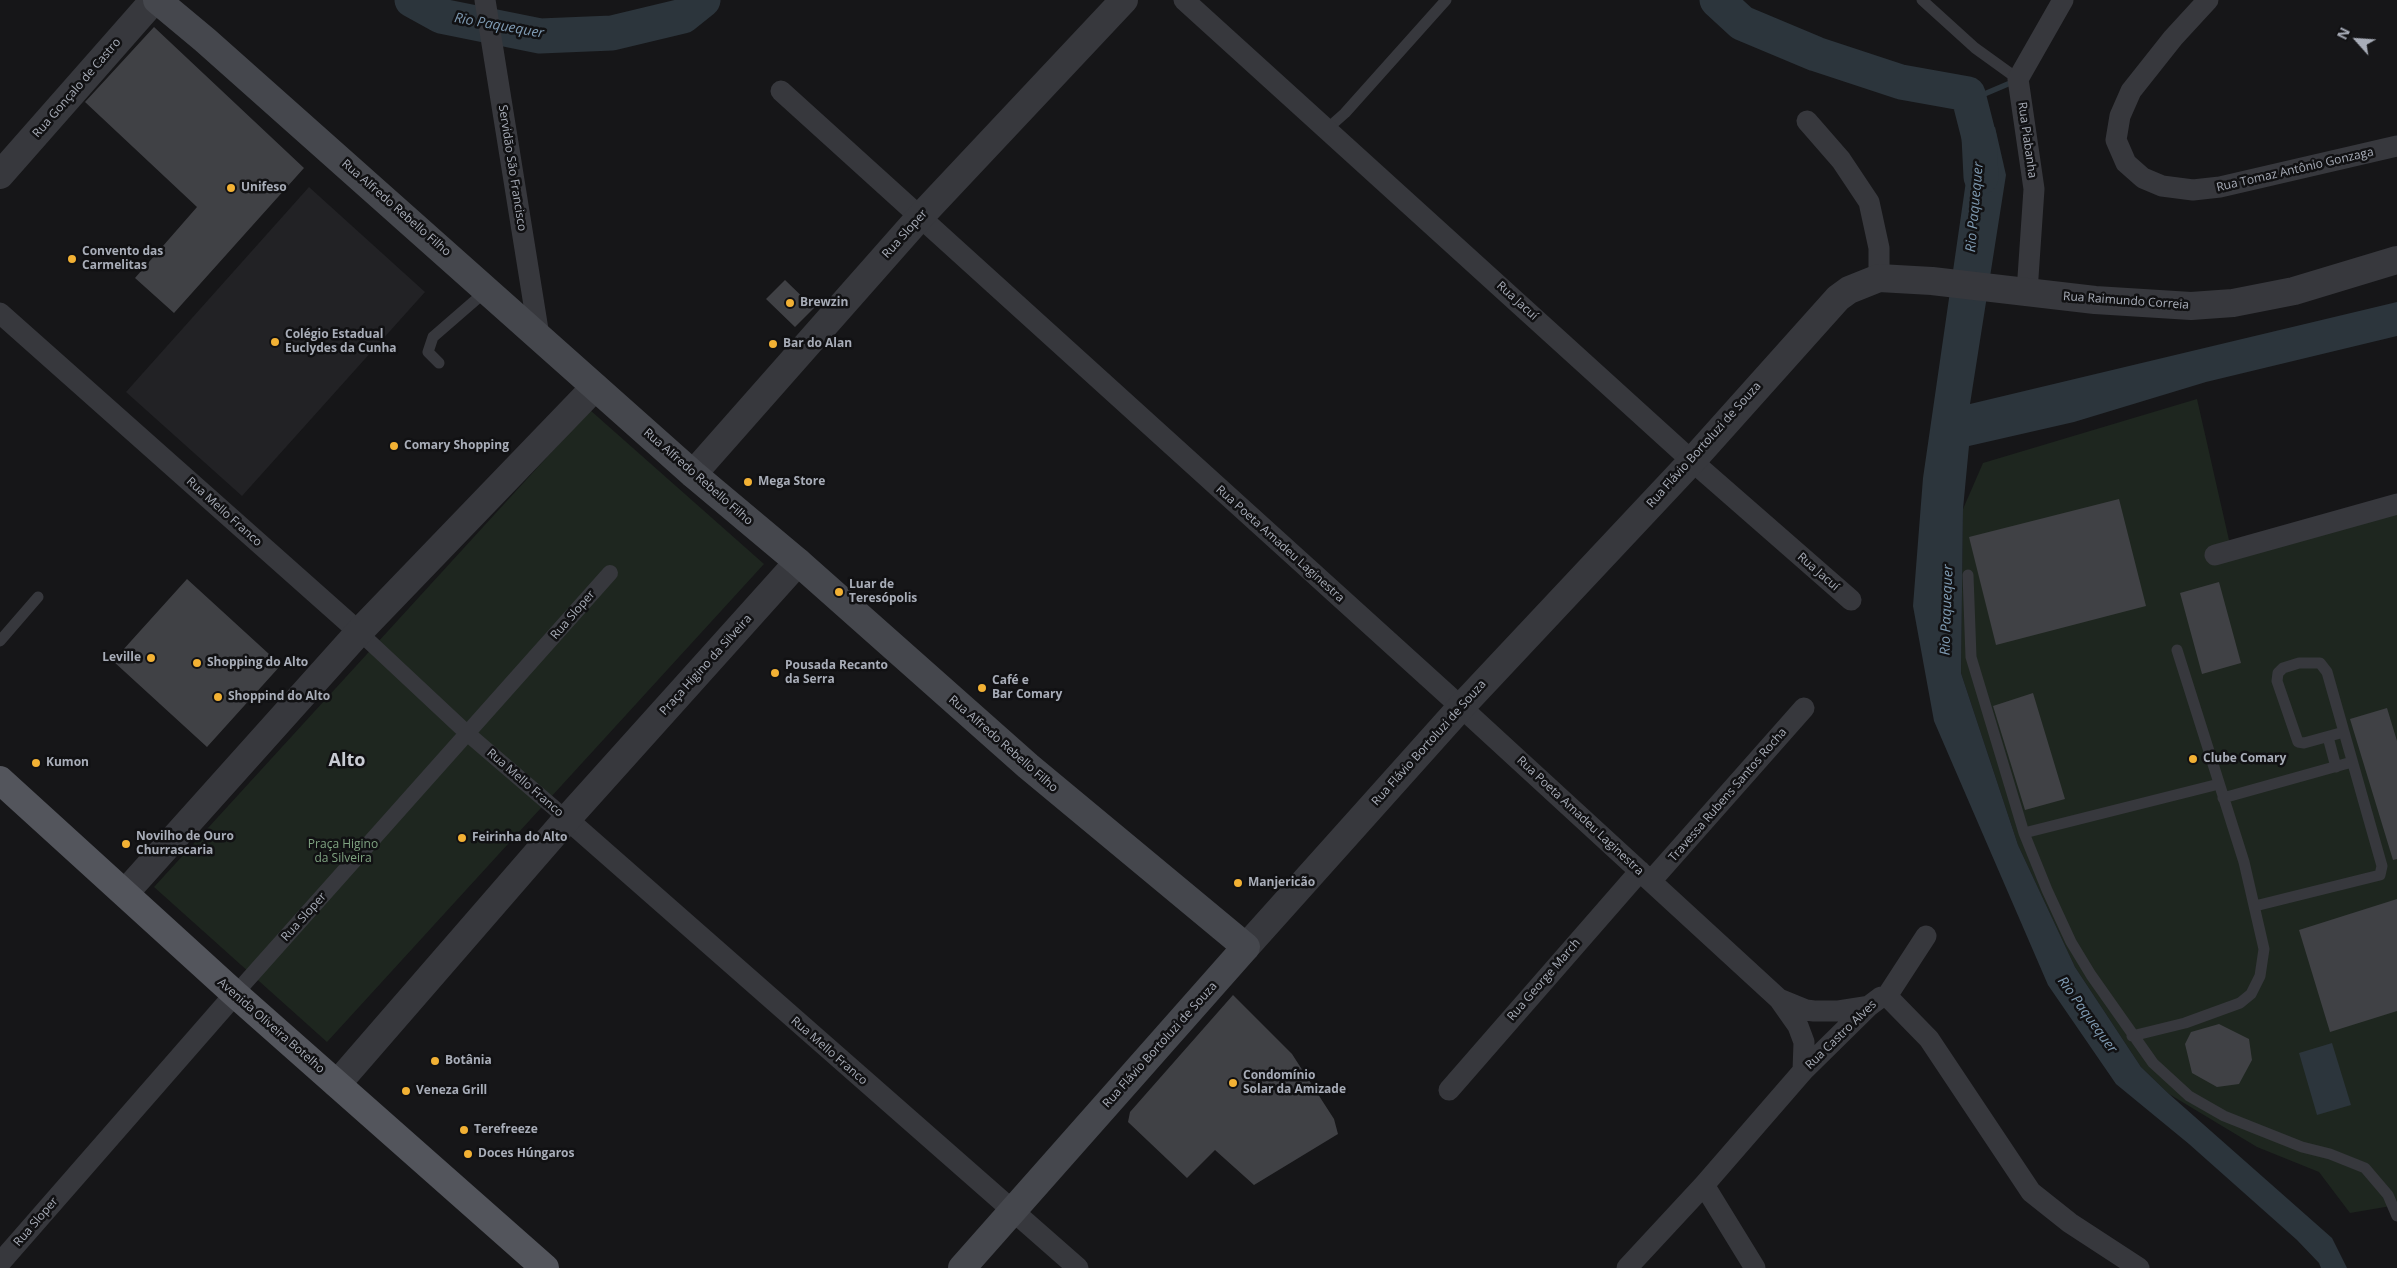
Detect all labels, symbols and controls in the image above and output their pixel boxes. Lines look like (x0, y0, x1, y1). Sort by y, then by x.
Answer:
water label: Rio Paquequer (453, 10, 545, 42)
north arrow (2332, 15, 2382, 65)
text: N (2332, 24, 2354, 42)
street label: Rua Gonçalo de Castro (30, 35, 124, 141)
street label: Rua Piabanha (2015, 101, 2039, 179)
street label: Servidão São Francisco (495, 104, 529, 232)
street label: Rua Tomaz Antônio Gonzaga (2215, 145, 2375, 195)
street label: Rua Alfredo Rebello Filho (338, 157, 454, 259)
water label: Rio Paquequer (1963, 161, 1987, 253)
place label: Unifeso (241, 181, 287, 195)
marker: Unifeso (225, 182, 237, 194)
street label: Rua Sloper (879, 207, 931, 261)
place label: Convento das Carmelitas (82, 245, 163, 273)
marker: Convento das Carmelitas (66, 253, 78, 265)
street label: Rua Jacuí (1493, 279, 1541, 323)
street label: Rua Raimundo Correia (2063, 289, 2189, 313)
place label: Brewzin (800, 296, 848, 310)
marker: Brewzin (784, 297, 796, 309)
place label: Colégio Estadual Euclydes da Cunha (285, 328, 397, 356)
marker: Colégio Estadual Euclydes da Cunha (269, 336, 281, 348)
place label: Bar do Alan (783, 337, 852, 351)
marker: Bar do Alan (767, 338, 779, 350)
street label: Rua Flávio Bortoluzi de Souza (1644, 379, 1764, 511)
street label: Rua Alfredo Rebello Filho (640, 426, 756, 528)
place label: Comary Shopping (404, 439, 509, 453)
marker: Comary Shopping (388, 440, 400, 452)
street label: Rua Mello Franco (183, 474, 265, 550)
place label: Mega Store (758, 475, 825, 489)
marker: Mega Store (742, 476, 754, 488)
street label: Rua Poeta Amadeu Laginestra (1213, 482, 1347, 606)
street label: Rua Jacuí (1794, 550, 1842, 594)
water label: Rio Paquequer (1937, 564, 1957, 656)
place label: Luar de Teresópolis (849, 578, 917, 606)
marker: Luar de Teresópolis (833, 586, 845, 598)
street label: Rua Sloper (548, 587, 598, 643)
street label: Praça Higino da Silveira (657, 612, 755, 718)
place label: Leville (102, 651, 141, 665)
marker: Leville (145, 652, 157, 664)
place label: Shopping do Alto (207, 656, 308, 670)
marker: Shopping do Alto (191, 657, 203, 669)
place label: Pousada Recanto da Serra (785, 659, 888, 687)
marker: Pousada Recanto da Serra (769, 667, 781, 679)
place label: Café e Bar Comary (992, 674, 1062, 702)
street label: Rua Flávio Bortoluzi de Souza (1369, 677, 1489, 809)
marker: Café e Bar Comary (976, 682, 988, 694)
place label: Shoppind do Alto (228, 690, 330, 704)
marker: Shoppind do Alto (212, 691, 224, 703)
street label: Rua Alfredo Rebello Filho (945, 693, 1061, 795)
street label: Travessa Rubens Santos Rocha (1666, 725, 1790, 865)
street label: Rua Mello Franco (484, 746, 566, 820)
district label: Alto (329, 750, 365, 772)
place label: Clube Comary (2203, 752, 2286, 766)
street label: Rua Poeta Amadeu Laginestra (1514, 753, 1646, 879)
marker: Clube Comary (2187, 753, 2199, 765)
place label: Kumon (46, 756, 89, 770)
marker: Kumon (30, 757, 42, 769)
place label: Novilho de Ouro Churrascaria (136, 830, 234, 858)
place label: Feirinha do Alto (472, 831, 567, 845)
marker: Feirinha do Alto (456, 832, 468, 844)
marker: Novilho de Ouro Churrascaria (120, 838, 132, 850)
park label: Praça Higino da Silveira (308, 838, 378, 866)
place label: Manjericão (1248, 876, 1315, 890)
marker: Manjericão (1232, 877, 1244, 889)
street label: Rua Sloper (278, 890, 330, 944)
street label: Rua George March (1504, 936, 1584, 1024)
water label: Rio Paquequer (2054, 973, 2120, 1057)
street label: Avenida Oliveira Botelho (214, 976, 328, 1076)
street label: Rua Flávio Bortoluzi de Souza (1100, 979, 1220, 1111)
street label: Rua Castro Alves (1803, 997, 1879, 1073)
street label: Rua Mello Franco (788, 1014, 870, 1088)
place label: Botânia (445, 1054, 492, 1068)
marker: Botânia (429, 1055, 441, 1067)
place label: Condomínio Solar da Amizade (1243, 1069, 1346, 1097)
marker: Condomínio Solar da Amizade (1227, 1077, 1239, 1089)
place label: Veneza Grill (416, 1084, 487, 1098)
marker: Veneza Grill (400, 1085, 412, 1097)
place label: Terefreeze (474, 1123, 538, 1137)
marker: Terefreeze (458, 1124, 470, 1136)
place label: Doces Húngaros (478, 1147, 574, 1161)
marker: Doces Húngaros (462, 1148, 474, 1160)
street label: Rua Sloper (11, 1194, 61, 1250)

